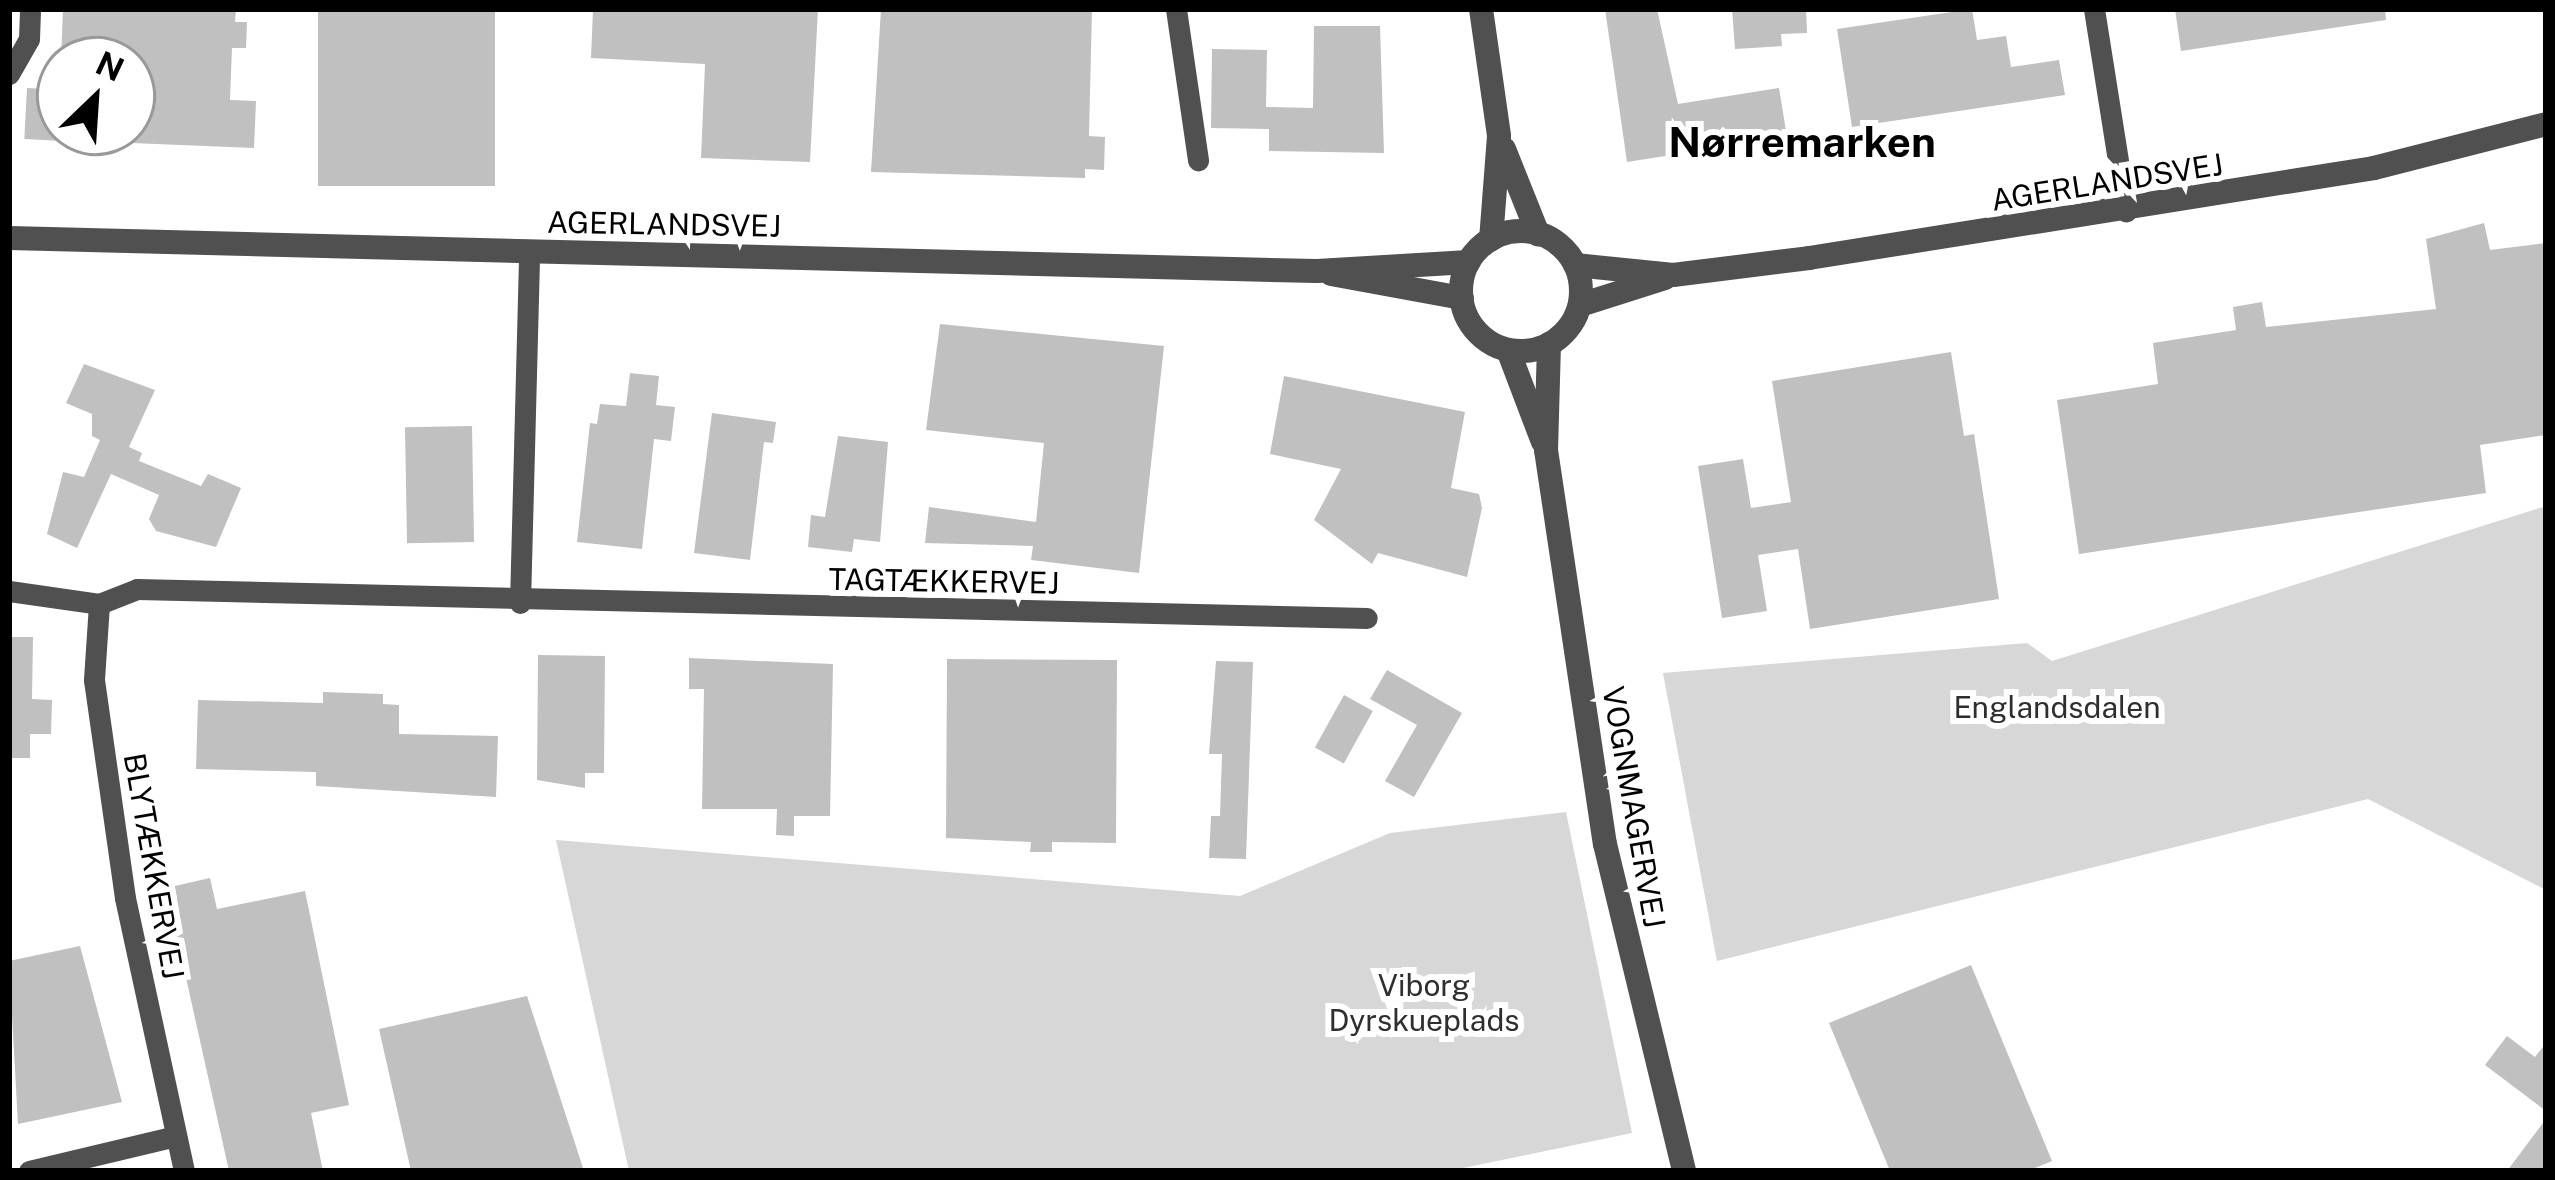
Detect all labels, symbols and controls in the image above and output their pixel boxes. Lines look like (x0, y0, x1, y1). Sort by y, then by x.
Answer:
north arrow (36, 36, 156, 156)
text: N (90, 43, 130, 89)
district label: Nørremarken (1668, 117, 1936, 167)
street label: AGERLANDSVEJ (1989, 146, 2225, 218)
street label: AGERLANDSVEJ (547, 204, 781, 244)
street label: TAGTÆKKERVEJ (828, 561, 1060, 601)
street label: VOGNMAGERVEJ (1595, 684, 1673, 930)
park label: Englandsdalen (1953, 689, 2161, 725)
street label: BLYTÆKKERVEJ (116, 750, 192, 982)
park label: Viborg Dyrskueplads (1328, 967, 1520, 1038)

